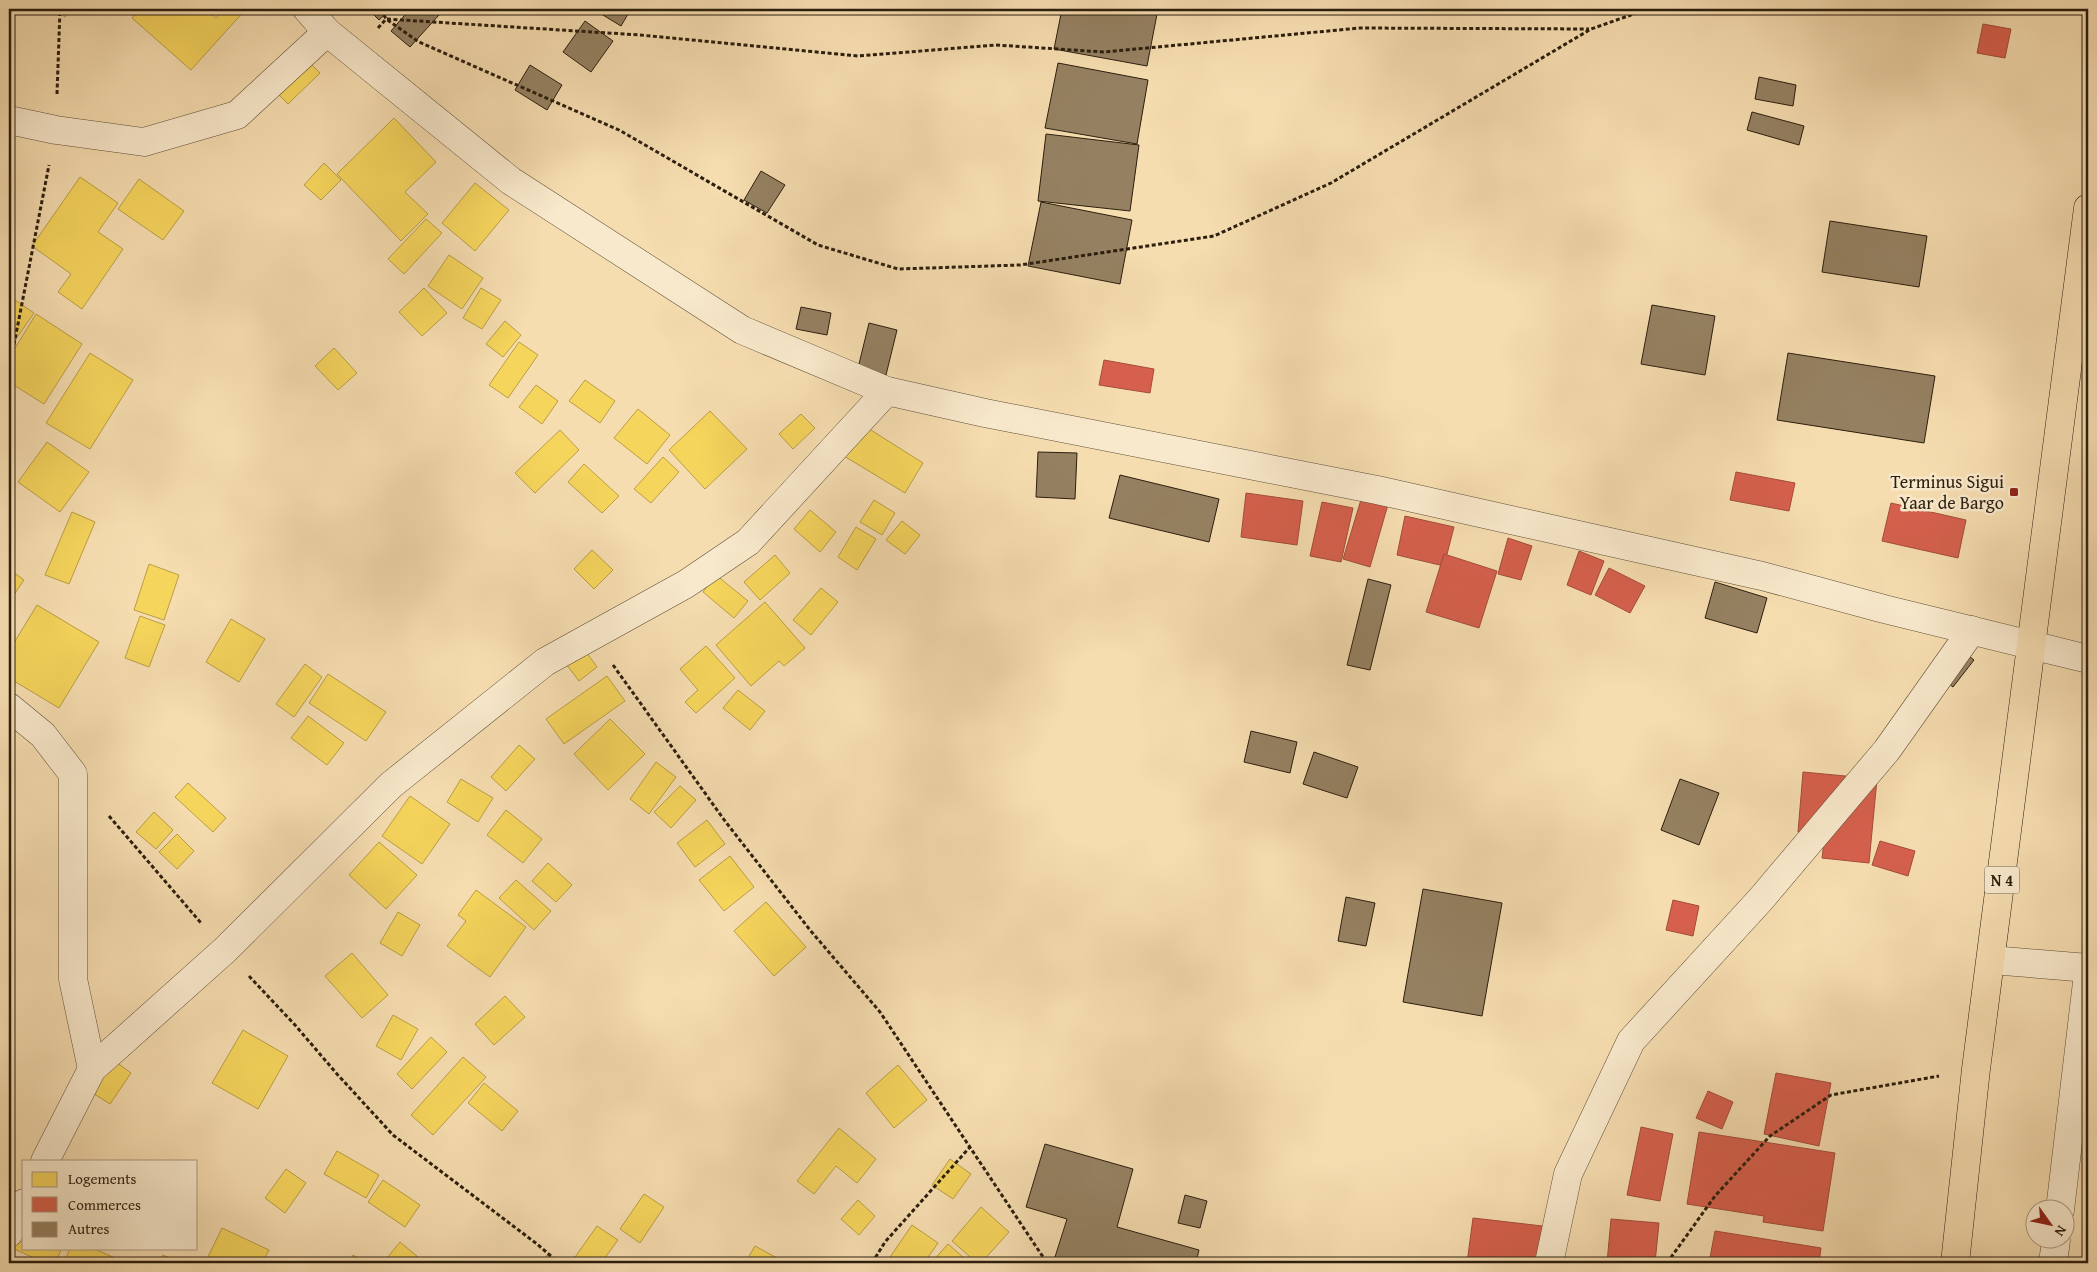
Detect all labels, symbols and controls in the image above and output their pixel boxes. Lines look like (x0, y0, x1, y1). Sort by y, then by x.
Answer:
place label: Terminus Sigui Yaar de Bargo (1890, 468, 2004, 516)
marker: Terminus Sigui Yaar de Bargo (2008, 486, 2020, 498)
road number: N 4 (1984, 866, 2020, 894)
legend (22, 1160, 198, 1250)
text: Logements (68, 1168, 136, 1189)
text: Commerces (68, 1194, 141, 1215)
north arrow (2024, 1200, 2074, 1250)
text: Autres (68, 1218, 110, 1239)
text: N (2050, 1222, 2072, 1241)

